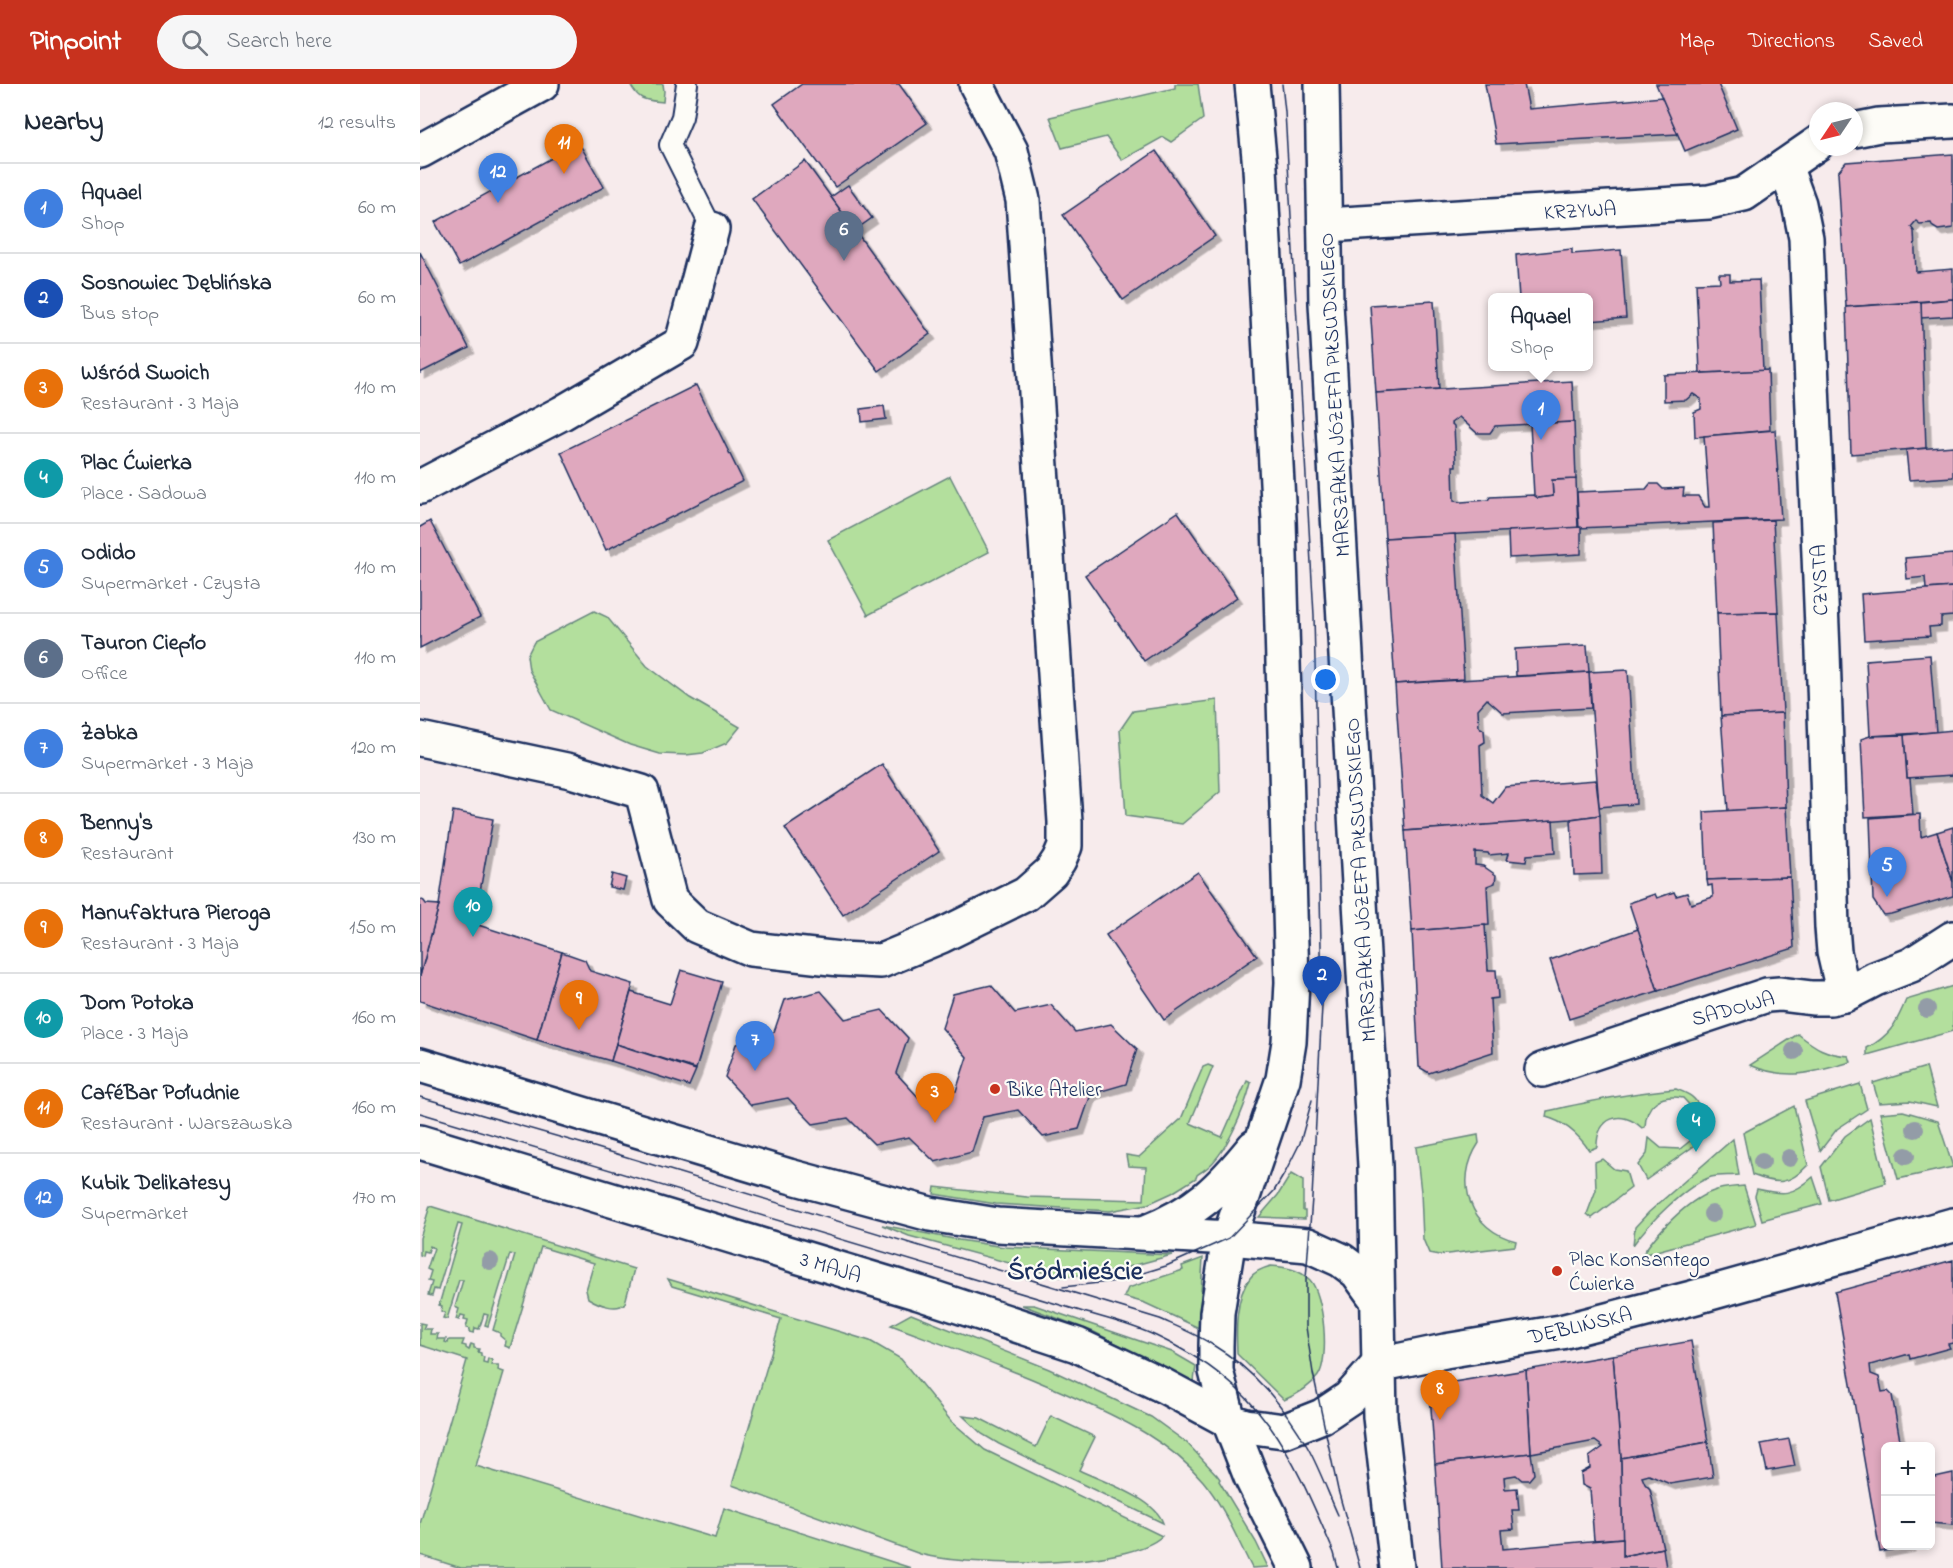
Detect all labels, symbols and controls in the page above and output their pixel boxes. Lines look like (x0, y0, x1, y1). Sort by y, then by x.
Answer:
search box (157, 15, 577, 69)
text: Pinpoint (30, 22, 121, 63)
icon: search (178, 26, 211, 59)
text: Search here (226, 26, 332, 58)
text: Map (1679, 27, 1715, 57)
text: Directions (1748, 27, 1835, 57)
text: Saved (1868, 27, 1923, 57)
north arrow (1809, 102, 1863, 156)
text: Nearby (24, 104, 103, 142)
text: 12 results (318, 109, 396, 138)
pin: 11 (544, 124, 584, 174)
pin: 12 (478, 154, 518, 203)
text: Aquael (81, 178, 142, 210)
text: 1 (40, 194, 47, 223)
text: 60 m (358, 194, 396, 223)
street label: KRZYWA (1543, 195, 1617, 229)
text: Shop (81, 210, 125, 239)
pin: 6 (824, 212, 864, 261)
street label: MARSZAŁKA JÓZEFA PIŁSUDSKIEGO (1313, 232, 1359, 558)
text: Sosnowiec Dęblińska (81, 268, 272, 300)
text: 2 (39, 284, 48, 313)
text: 60 m (358, 284, 396, 313)
popup (1488, 293, 1593, 371)
text: Bus stop (81, 300, 159, 329)
text: Aquael (1510, 302, 1571, 334)
text: Shop (1510, 334, 1554, 363)
text: Wśród Swoich (81, 358, 209, 390)
text: 3 (39, 374, 48, 403)
text: 110 m (354, 374, 396, 403)
text: Restaurant · 3 Maja (81, 390, 239, 419)
pin: 1 (1522, 390, 1560, 440)
text: Plac Ćwierka (81, 448, 192, 480)
text: 4 (39, 464, 48, 493)
text: 110 m (354, 464, 396, 493)
text: Place · Sadowa (81, 480, 207, 509)
text: Odido (81, 538, 136, 570)
street label: CZYSTA (1805, 544, 1837, 616)
text: 5 (38, 554, 49, 583)
text: 110 m (354, 554, 396, 583)
text: Supermarket · Czysta (81, 570, 261, 599)
text: Tauron Ciepło (81, 628, 206, 660)
text: 6 (39, 644, 48, 673)
text: 110 m (354, 644, 396, 673)
text: Office (81, 660, 127, 689)
your location (1311, 665, 1340, 694)
street label: MARSZAŁKA JÓZEFA PIŁSUDSKIEGO (1339, 717, 1385, 1043)
text: Żabka (81, 718, 138, 750)
text: 7 (39, 734, 48, 763)
text: 120 m (351, 734, 396, 763)
text: Supermarket · 3 Maja (81, 750, 253, 779)
text: Benny's (81, 808, 153, 840)
text: 8 (40, 824, 47, 853)
text: 130 m (352, 824, 396, 853)
text: Restaurant (81, 840, 174, 869)
pin: 5 (1868, 848, 1906, 897)
pin: 10 (454, 888, 492, 937)
text: Manufaktura Pieroga (81, 898, 271, 930)
text: 9 (40, 914, 47, 943)
text: 150 m (349, 914, 396, 943)
text: Restaurant · 3 Maja (81, 930, 239, 959)
pin: 2 (1302, 956, 1342, 1006)
pin: 9 (560, 980, 598, 1030)
street label: SADOWA (1689, 984, 1778, 1035)
text: Dom Potoka (81, 988, 194, 1020)
text: 10 (36, 1004, 51, 1033)
text: 160 m (352, 1004, 396, 1033)
text: Place · 3 Maja (81, 1020, 189, 1049)
pin: 7 (736, 1022, 774, 1071)
pin: 3 (916, 1074, 954, 1123)
place label: Bike Atelier (1006, 1076, 1102, 1106)
text: CaféBar Południe (81, 1078, 239, 1110)
marker: Bike Atelier (988, 1082, 1002, 1096)
text: 11 (37, 1094, 50, 1123)
text: 160 m (352, 1094, 396, 1123)
pin: 4 (1676, 1102, 1716, 1152)
text: Restaurant · Warszawska (81, 1110, 293, 1139)
text: Kubik Delikatesy (81, 1168, 231, 1200)
text: 12 (35, 1184, 52, 1213)
text: 170 m (352, 1184, 396, 1213)
text: Supermarket (81, 1200, 188, 1229)
street label: 3 MAJA (796, 1245, 865, 1292)
place label: Plac Konsantego Ćwierka (1569, 1246, 1710, 1300)
district label: Śródmieście (1007, 1253, 1144, 1292)
marker: Plac Konsantego Ćwierka (1550, 1264, 1564, 1278)
street label: DĘBLIŃSKA (1525, 1300, 1635, 1354)
pin: 8 (1420, 1370, 1460, 1420)
map controls (1881, 1442, 1935, 1550)
button: + (1881, 1442, 1935, 1496)
button: − (1881, 1496, 1935, 1550)

